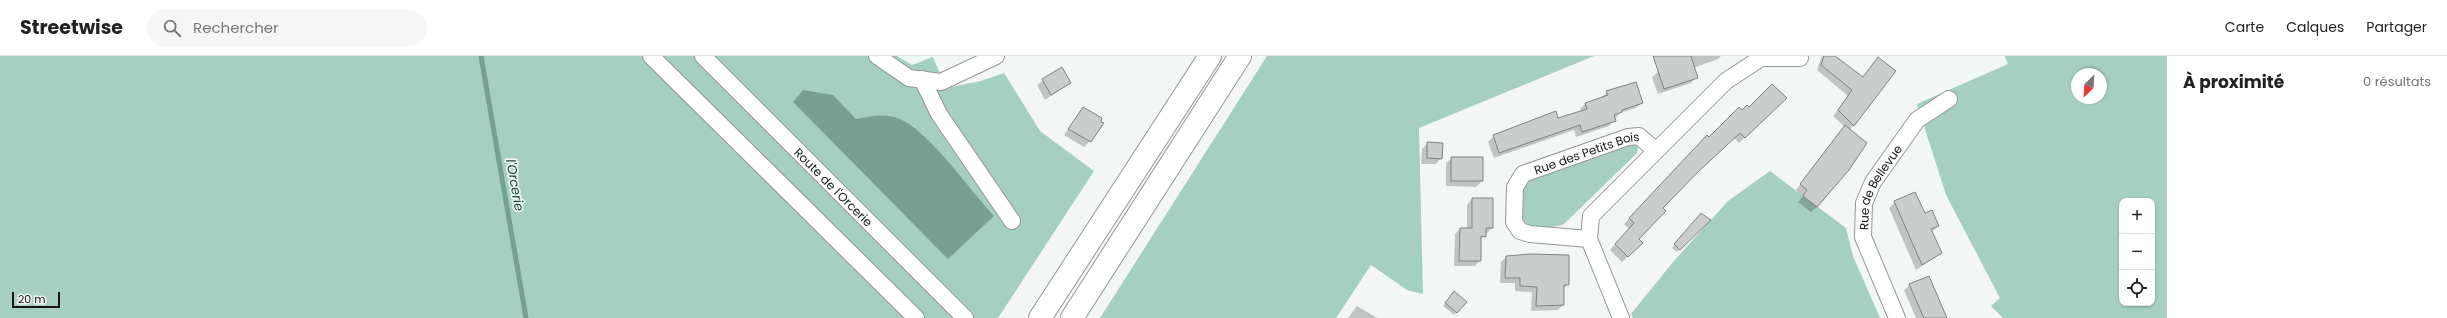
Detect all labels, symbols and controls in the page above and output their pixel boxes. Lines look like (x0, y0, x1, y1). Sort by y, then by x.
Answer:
search box (147, 10, 427, 46)
text: Streetwise (20, 14, 123, 41)
icon: search (161, 17, 183, 39)
text: Rechercher (193, 17, 279, 38)
text: Carte (2225, 17, 2264, 37)
text: Calques (2286, 17, 2344, 37)
text: Partager (2366, 17, 2427, 37)
north arrow (2071, 68, 2107, 104)
text: À proximité (2183, 70, 2284, 94)
text: 0 résultats (2363, 72, 2431, 91)
street label: Rue des Petits Bois (1531, 128, 1640, 178)
street label: Rue de Bellevue (1855, 141, 1906, 230)
street label: Route de l'Orcerie (791, 144, 877, 230)
water label: l'Orcerie (501, 158, 529, 212)
map controls (2119, 198, 2155, 306)
button: + (2119, 198, 2155, 234)
button: − (2119, 234, 2155, 270)
button: locate (2119, 270, 2155, 306)
scale bar (12, 290, 60, 309)
text: 20 m (18, 291, 46, 307)

